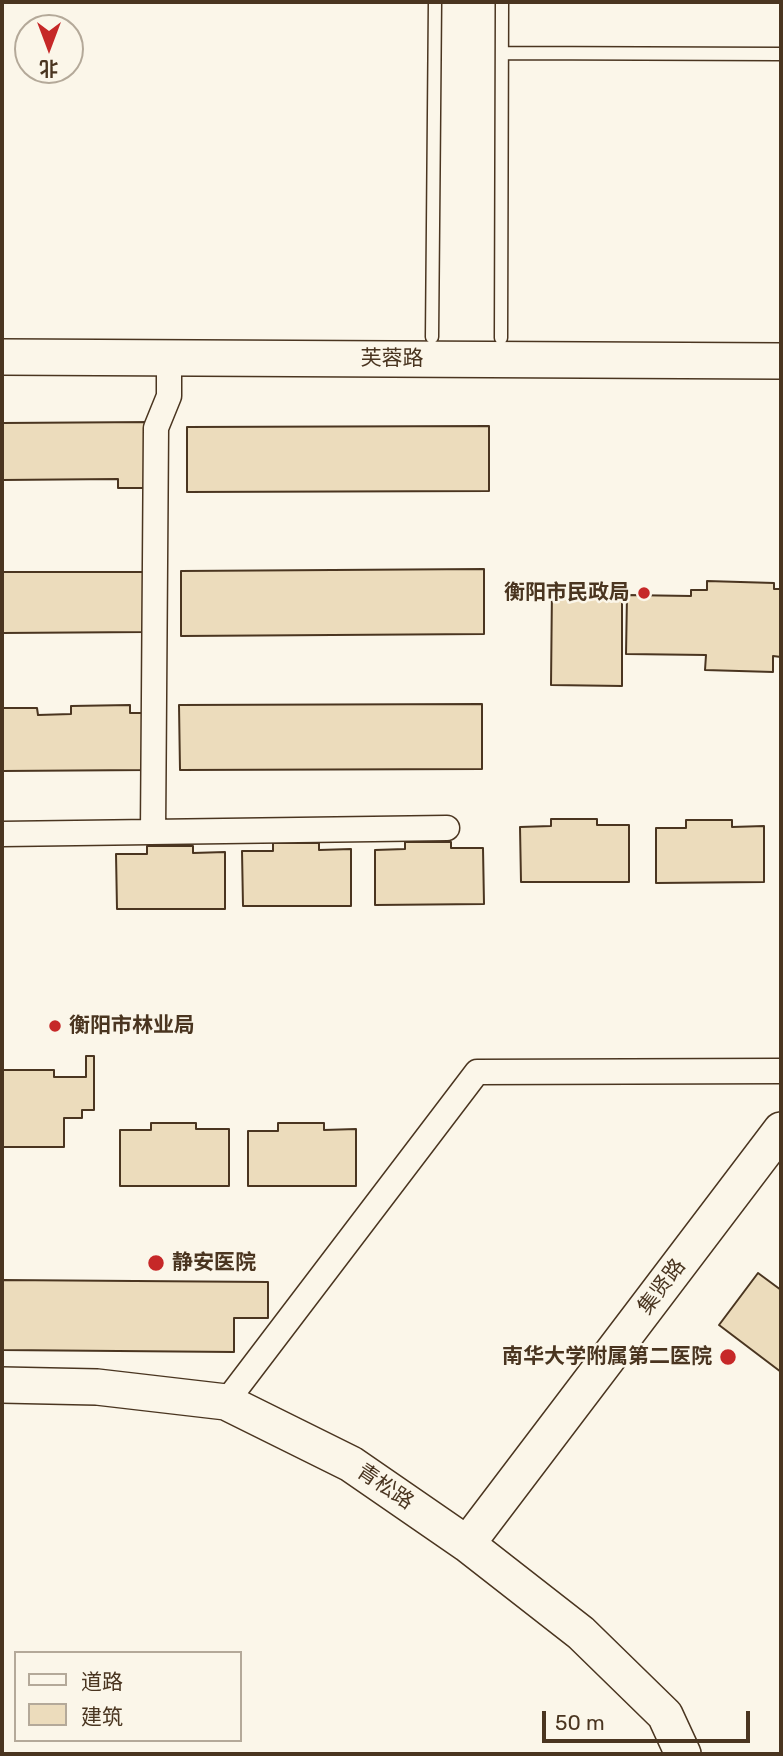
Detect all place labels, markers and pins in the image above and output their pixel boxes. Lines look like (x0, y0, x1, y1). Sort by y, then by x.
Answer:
place label: 衡阳市民政局 (504, 580, 630, 606)
marker: 衡阳市民政局 (636, 585, 652, 601)
place label: 衡阳市林业局 (69, 1013, 195, 1039)
marker: 衡阳市林业局 (47, 1018, 63, 1034)
place label: 静安医院 (172, 1250, 256, 1276)
marker: 静安医院 (146, 1253, 166, 1273)
place label: 南华大学附属第二医院 (502, 1344, 712, 1370)
marker: 南华大学附属第二医院 (718, 1347, 738, 1367)

